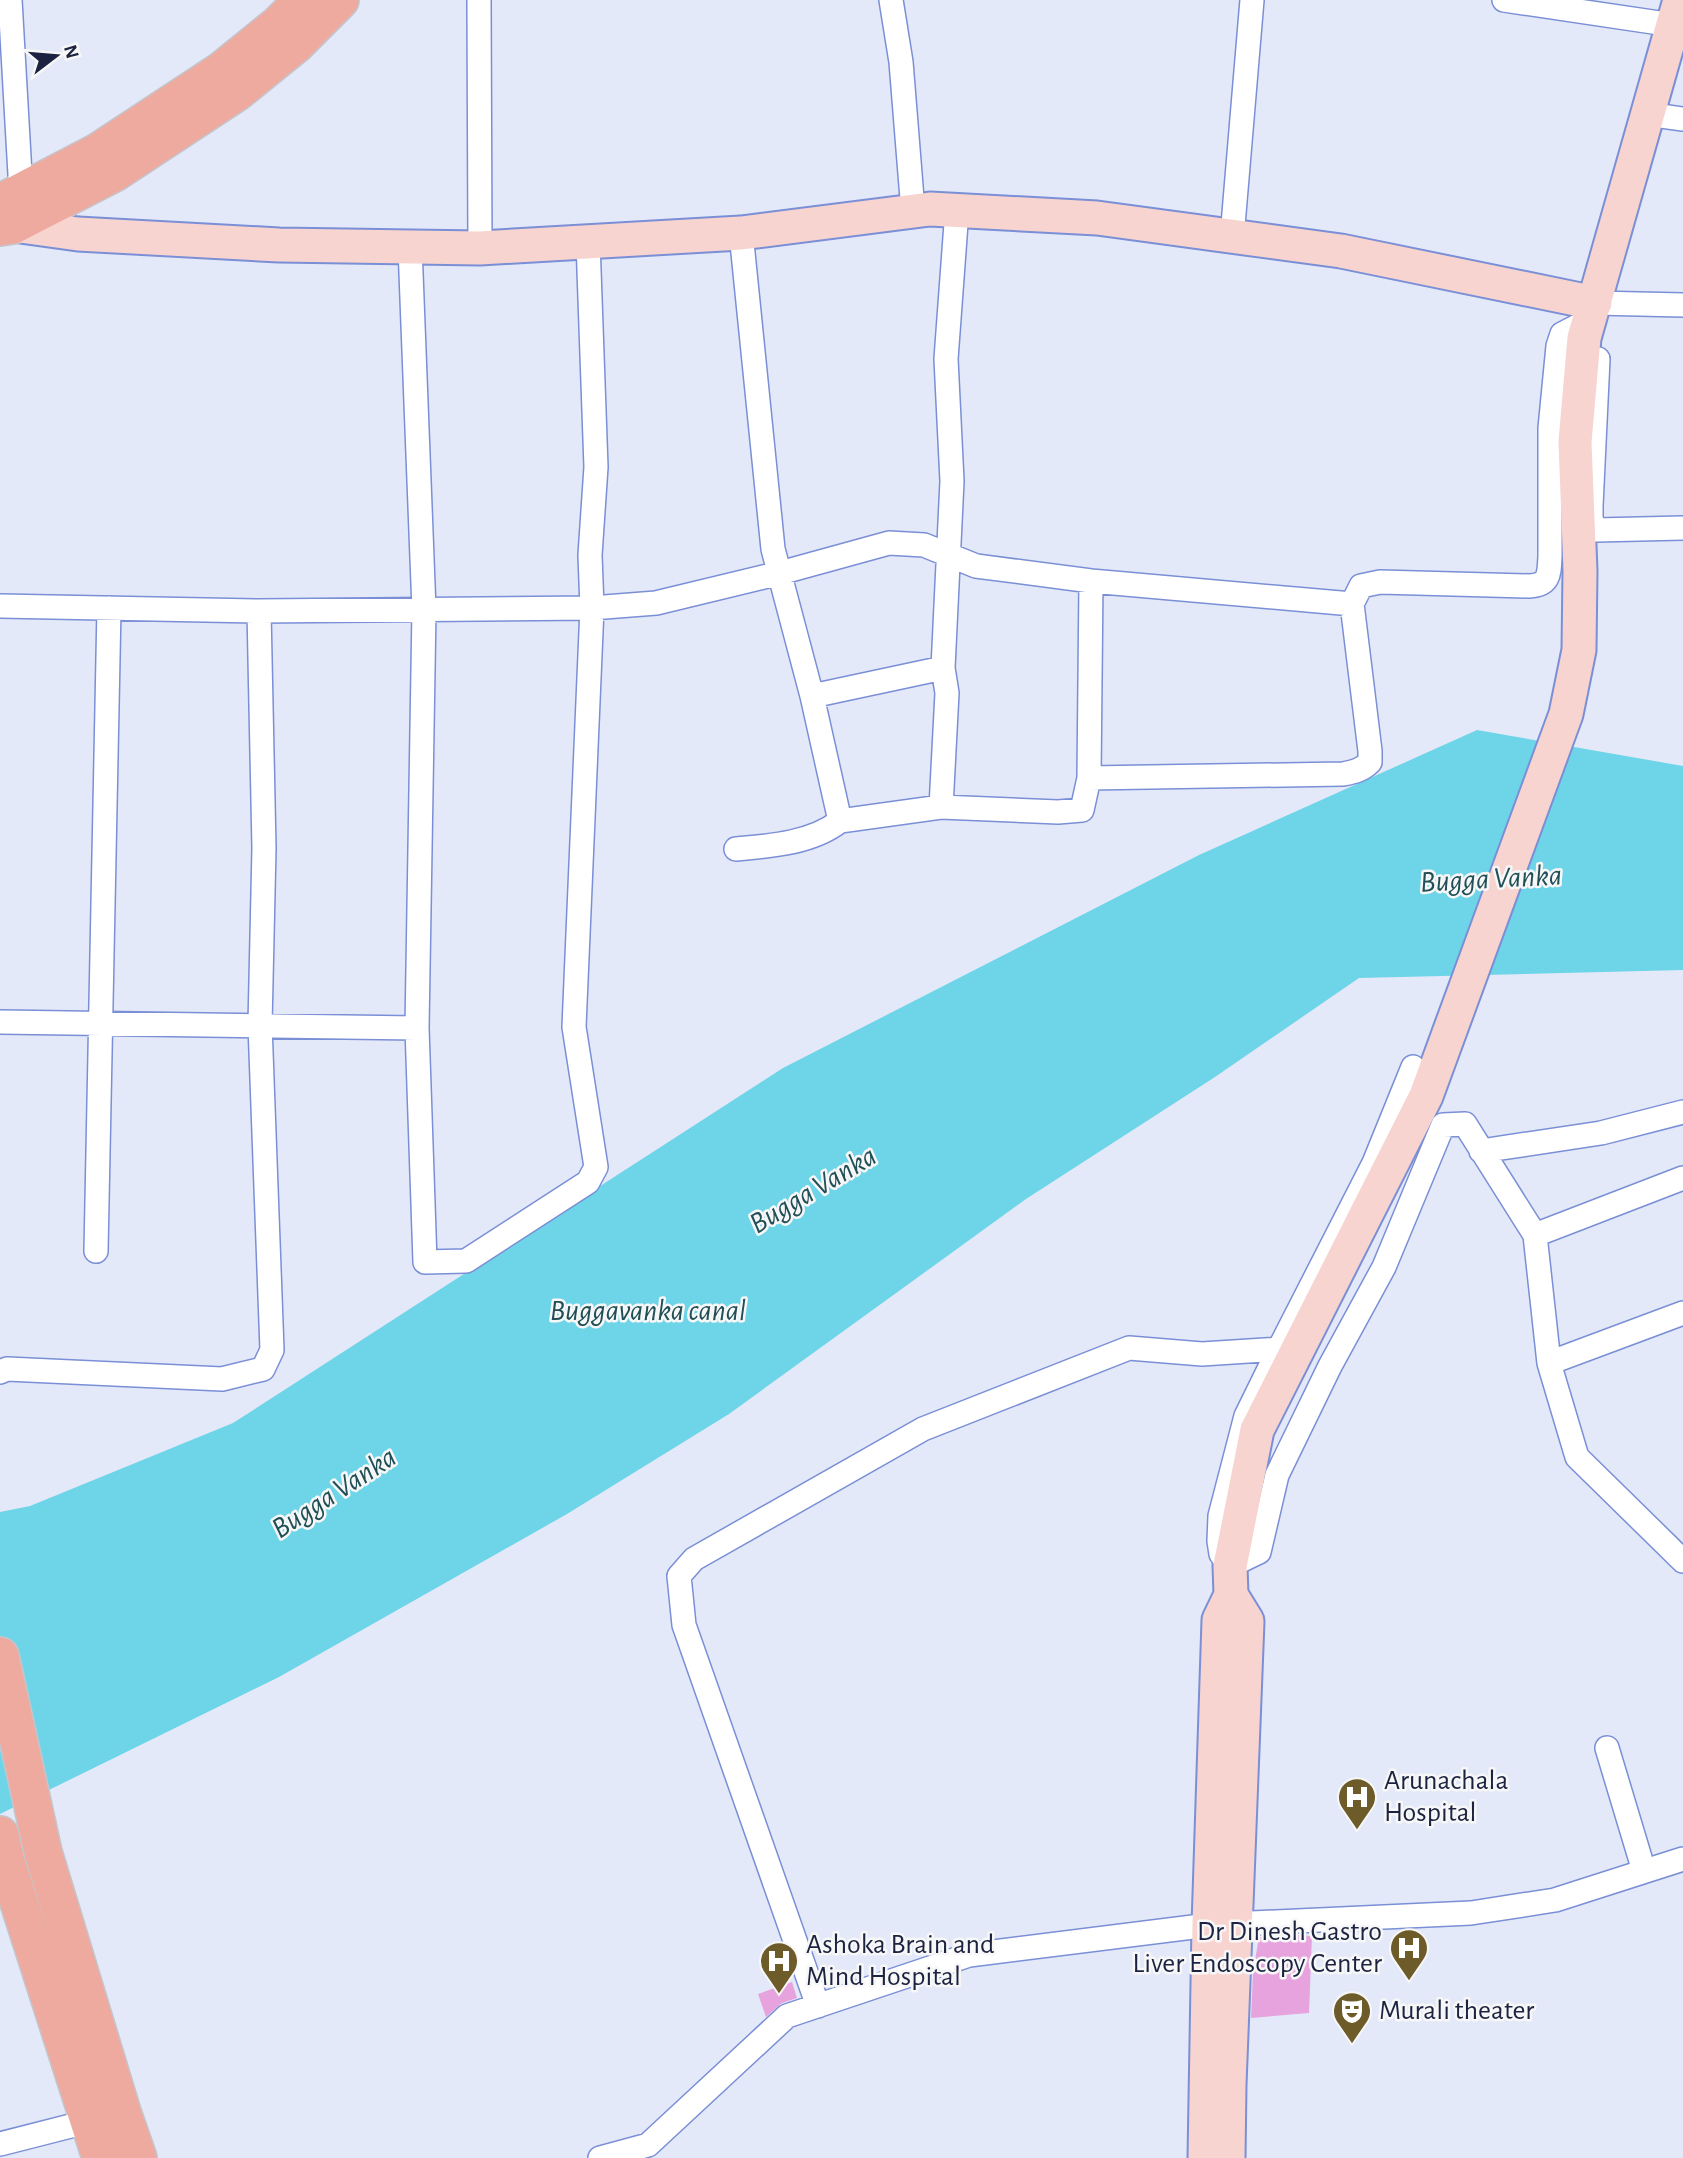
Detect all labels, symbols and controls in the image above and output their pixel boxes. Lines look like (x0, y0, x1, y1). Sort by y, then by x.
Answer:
north arrow (21, 21, 91, 91)
text: N (60, 43, 82, 61)
water label: Bugga Vanka (1419, 860, 1563, 898)
water label: Bugga Vanka (744, 1141, 882, 1239)
water label: Buggavanka canal (550, 1296, 746, 1326)
water label: Bugga Vanka (266, 1442, 402, 1544)
place label: Arunachala Hospital (1384, 1767, 1508, 1827)
hospital icon: Arunachala Hospital (1336, 1776, 1378, 1831)
place label: Dr Dinesh Gastro Liver Endoscopy Center (1132, 1918, 1382, 1978)
hospital icon: Dr Dinesh Gastro Liver Endoscopy Center (1388, 1927, 1430, 1982)
place label: Ashoka Brain and Mind Hospital (806, 1931, 995, 1991)
hospital icon: Ashoka Brain and Mind Hospital (758, 1940, 800, 1995)
theatre icon: Murali theater (1331, 1990, 1373, 2045)
place label: Murali theater (1379, 1997, 1534, 2025)

